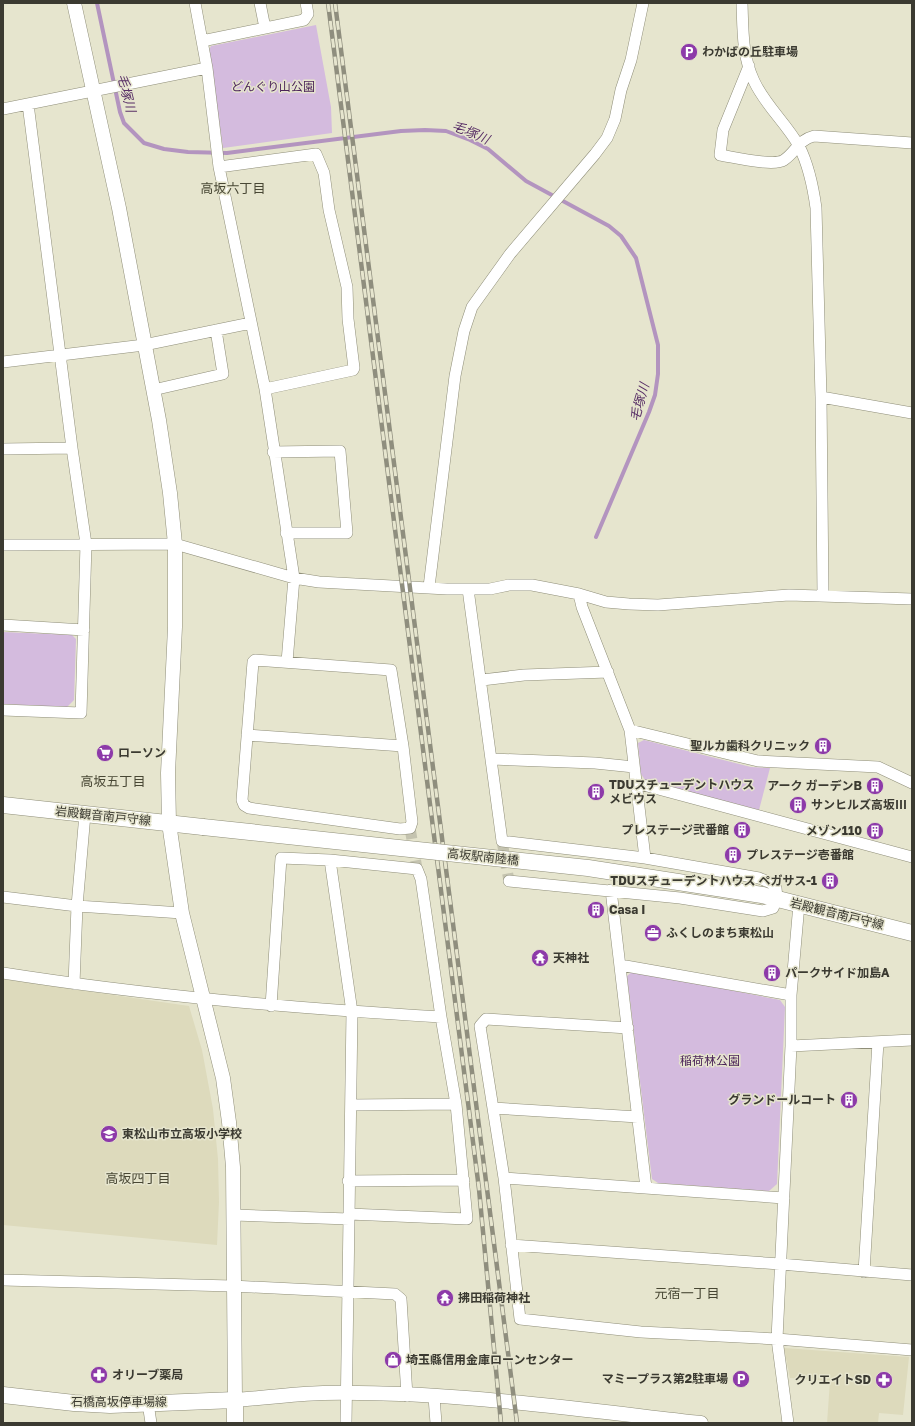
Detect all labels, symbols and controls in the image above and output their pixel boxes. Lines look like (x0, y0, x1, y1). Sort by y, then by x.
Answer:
parking icon: わかばの丘駐車場 (679, 42, 699, 62)
place label: わかばの丘駐車場 (702, 44, 798, 59)
water label: 毛塚川 (115, 72, 140, 116)
park label: どんぐり山公園 (231, 79, 315, 94)
water label: 毛塚川 (450, 117, 494, 148)
district label: 高坂六丁目 (200, 180, 266, 196)
water label: 毛塚川 (626, 379, 653, 423)
building icon: 聖ルカ歯科クリニック (813, 736, 833, 756)
place label: 聖ルカ歯科クリニック (690, 738, 810, 753)
supermarket icon: ローソン (95, 743, 115, 763)
place label: ローソン (118, 745, 166, 760)
district label: 高坂五丁目 (80, 773, 146, 789)
building icon: アーク ガーデンB (865, 776, 885, 796)
place label: TDUスチューデントハウス メビウス (609, 777, 754, 806)
place label: アーク ガーデンB (767, 778, 863, 793)
building icon: TDUスチューデントハウス メビウス (586, 782, 606, 802)
building icon: サンヒルズ高坂Ⅲ (788, 795, 808, 815)
place label: サンヒルズ高坂Ⅲ (811, 797, 907, 812)
street label: 岩殿観音南戸守線 (55, 803, 152, 828)
building icon: プレステージ弐番館 (732, 820, 752, 840)
building icon: メゾン110 (865, 821, 885, 841)
place label: プレステージ弐番館 (621, 822, 729, 837)
place label: メゾン110 (806, 823, 862, 838)
street label: 高坂駅南陸橋 (446, 845, 520, 868)
building icon: プレステージ壱番館 (723, 845, 743, 865)
place label: プレステージ壱番館 (746, 847, 854, 862)
building icon: TDUスチューデントハウス ペガサス-1 (820, 871, 840, 891)
place label: TDUスチューデントハウス ペガサス-1 (610, 873, 817, 888)
street label: 岩殿観音南戸守線 (789, 895, 886, 932)
building icon: Casa I (586, 900, 606, 920)
place label: Casa I (609, 902, 645, 917)
office icon: ふくしのまち東松山 (643, 923, 663, 943)
place label: ふくしのまち東松山 (666, 925, 774, 940)
temple icon: 天神社 (530, 948, 550, 968)
place label: 天神社 (553, 950, 589, 965)
building icon: パークサイド加島A (762, 963, 782, 983)
place label: パークサイド加島A (785, 965, 890, 980)
park label: 稲荷林公園 (680, 1053, 740, 1068)
building icon: グランドールコート (839, 1090, 859, 1110)
place label: グランドールコート (728, 1092, 836, 1107)
school or university icon: 東松山市立高坂小学校 (99, 1124, 119, 1144)
place label: 東松山市立高坂小学校 (122, 1126, 242, 1141)
district label: 高坂四丁目 (105, 1170, 171, 1186)
district label: 元宿一丁目 (654, 1285, 720, 1301)
temple icon: 拂田稲荷神社 (435, 1288, 455, 1308)
place label: 拂田稲荷神社 (458, 1290, 530, 1305)
shop icon: 埼玉縣信用金庫ローンセンター (383, 1350, 403, 1370)
place label: 埼玉縣信用金庫ローンセンター (406, 1352, 573, 1367)
pharmacy icon: オリーブ薬局 (89, 1365, 109, 1385)
place label: オリーブ薬局 (112, 1367, 183, 1382)
parking icon: マミープラス第2駐車場 (731, 1369, 751, 1389)
pharmacy icon: クリエイトSD (874, 1370, 894, 1390)
place label: マミープラス第2駐車場 (602, 1371, 728, 1386)
place label: クリエイトSD (794, 1372, 871, 1387)
street label: 石橋高坂停車場線 (71, 1394, 167, 1409)

